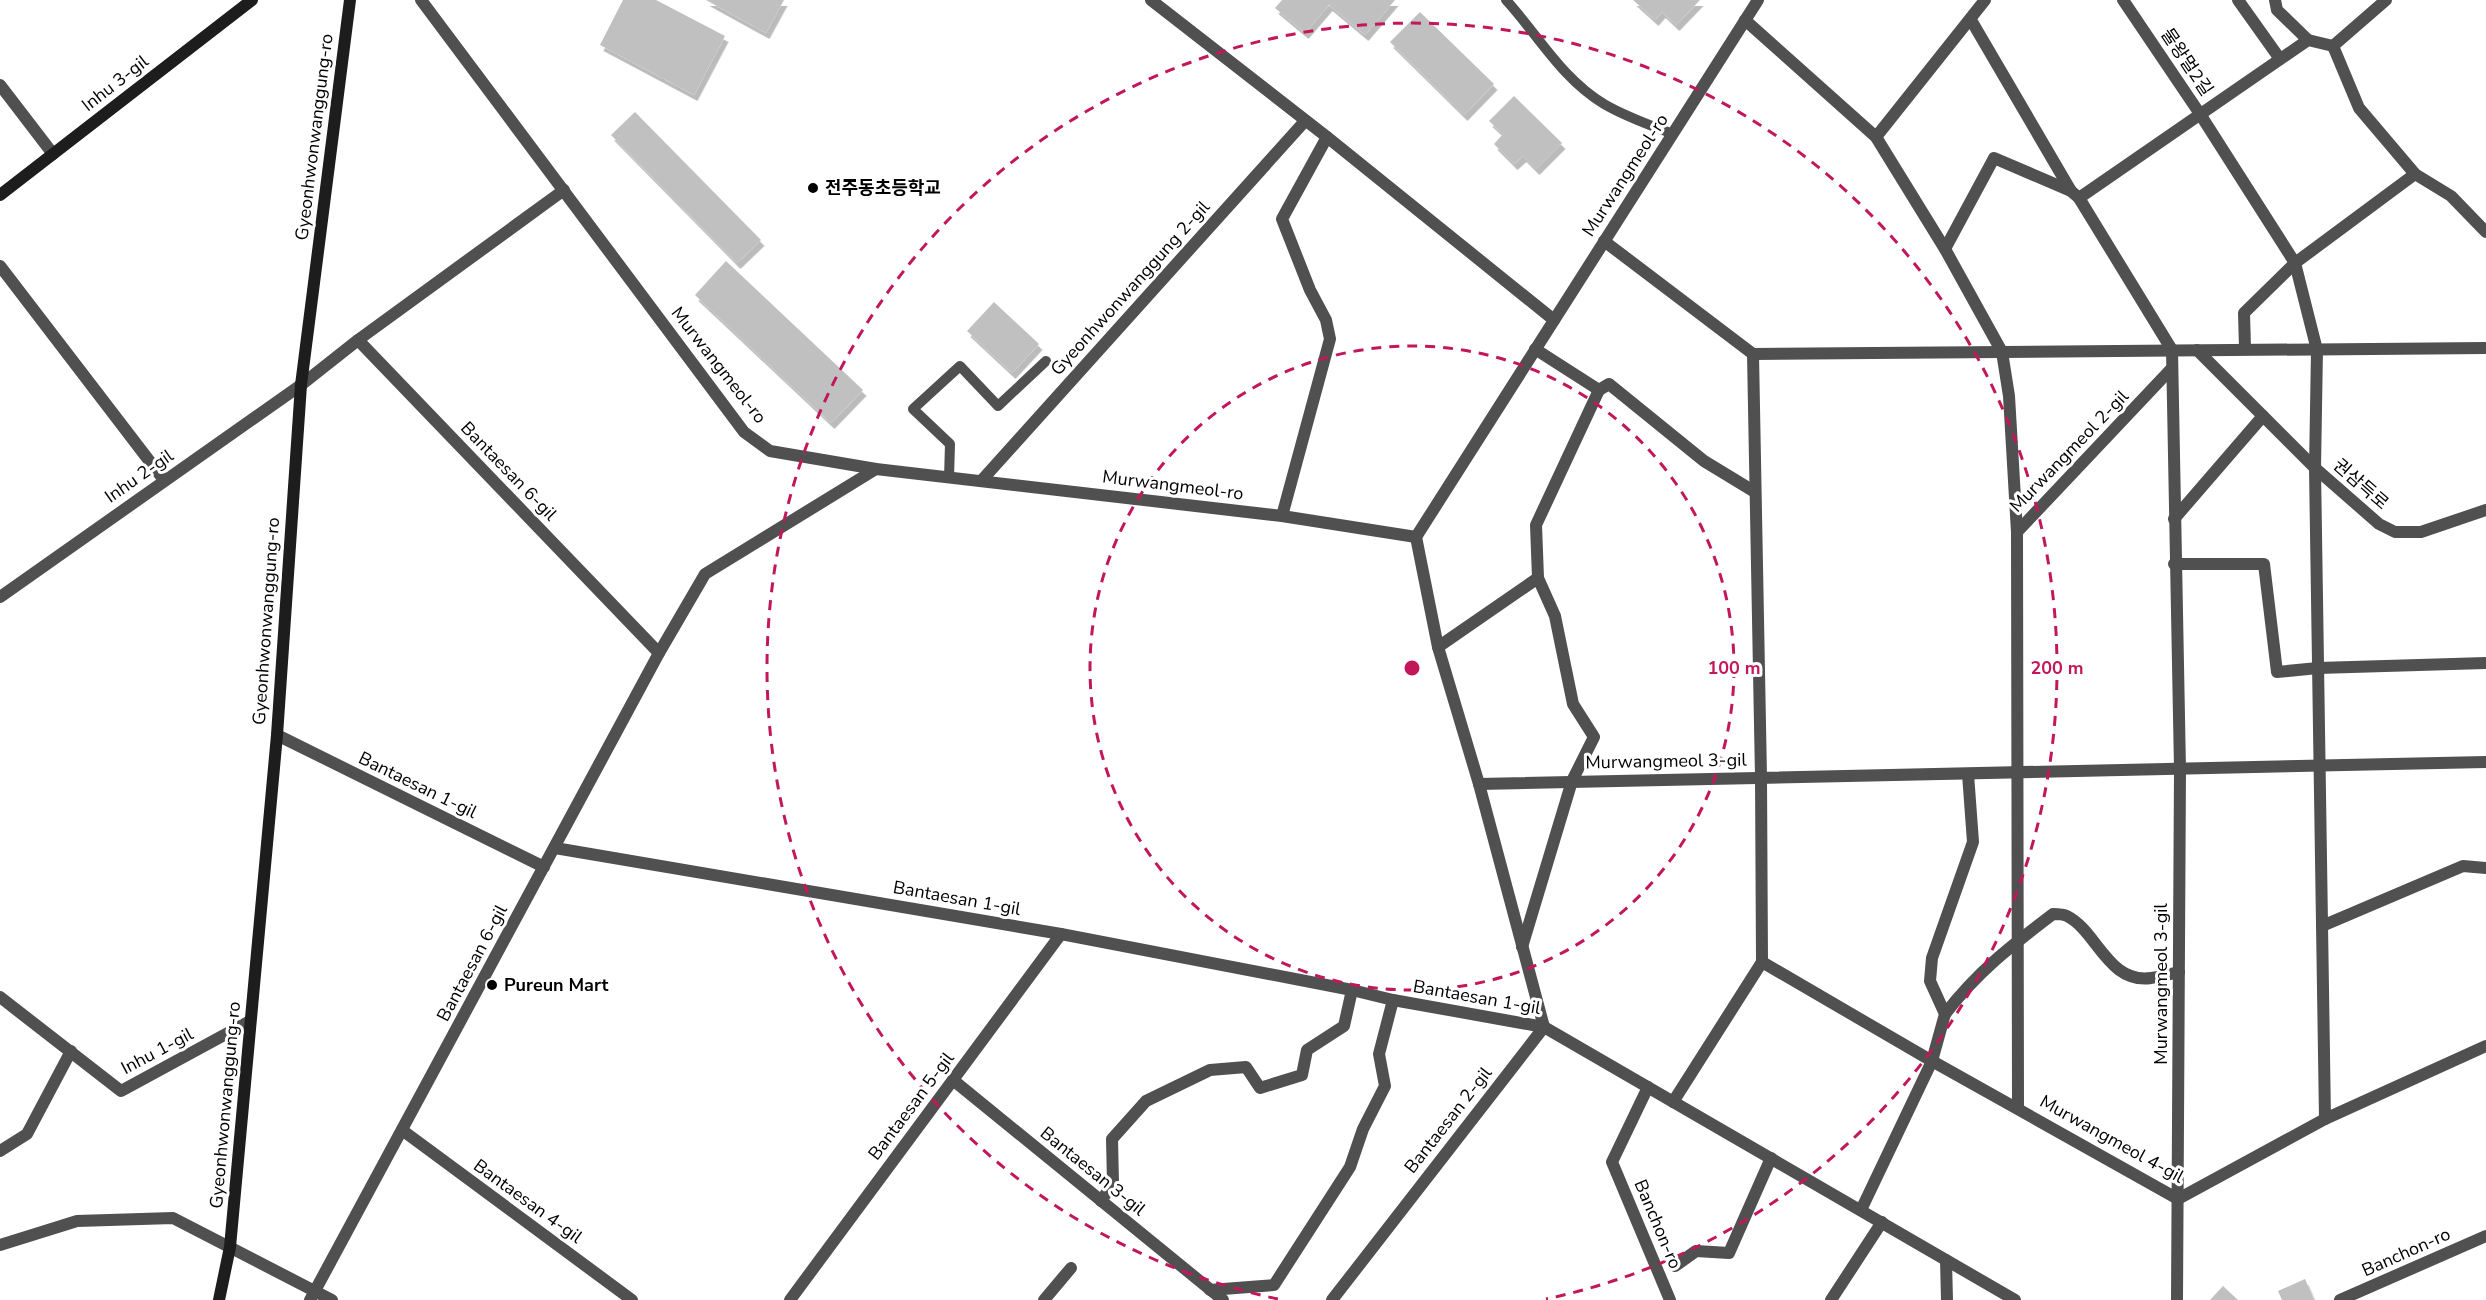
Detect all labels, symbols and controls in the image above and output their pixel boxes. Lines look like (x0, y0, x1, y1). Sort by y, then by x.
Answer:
street label: 물왕멀2길 (2156, 23, 2218, 101)
street label: Gyeonhwonwanggung-ro (289, 32, 339, 242)
street label: Inhu 3-gil (77, 49, 154, 117)
street label: Murwangmeol-ro (1576, 109, 1674, 241)
place label: 전주동초등학교 (825, 176, 941, 200)
marker: 전주동초등학교 (806, 181, 820, 195)
street label: Gyeonhwonwanggung 2-gil (1045, 195, 1215, 381)
street label: Murwangmeol-ro (666, 302, 772, 428)
street label: Murwangmeol 2-gil (2004, 384, 2134, 517)
street label: Bantaesan 6-gil (456, 416, 563, 526)
street label: Inhu 2-gil (100, 443, 179, 508)
street label: 권삼득로 (2328, 453, 2394, 515)
street label: Murwangmeol-ro (1101, 464, 1245, 506)
street label: Gyeonhwonwanggung-ro (247, 516, 285, 726)
text: 100 m (1707, 656, 1761, 680)
text: 200 m (2030, 656, 2084, 680)
centre of rings (1402, 658, 1422, 678)
street label: Bantaesan 1-gil (355, 746, 482, 824)
street label: Murwangmeol 3-gil (1585, 748, 1748, 774)
street label: Bantaesan 1-gil (891, 875, 1023, 921)
street label: Bantaesan 6-gil (431, 900, 513, 1026)
street label: Murwangmeol 3-gil (2149, 903, 2173, 1065)
place label: Pureun Mart (504, 973, 609, 997)
street label: Bantaesan 1-gil (1411, 974, 1543, 1020)
marker: Pureun Mart (485, 978, 499, 992)
street label: Gyeonhwonwanggung-ro (204, 1000, 246, 1210)
street label: Inhu 1-gil (117, 1022, 198, 1080)
street label: Bantaesan 5-gil (863, 1047, 960, 1165)
street label: Bantaesan 2-gil (1399, 1061, 1498, 1178)
street label: Murwangmeol 4-gil (2036, 1089, 2189, 1189)
street label: Bantaesan 3-gil (1035, 1121, 1151, 1221)
street label: Bantaesan 4-gil (469, 1153, 588, 1249)
street label: Banchon-ro (1628, 1176, 1688, 1272)
street label: Banchon-ro (2358, 1222, 2454, 1282)

